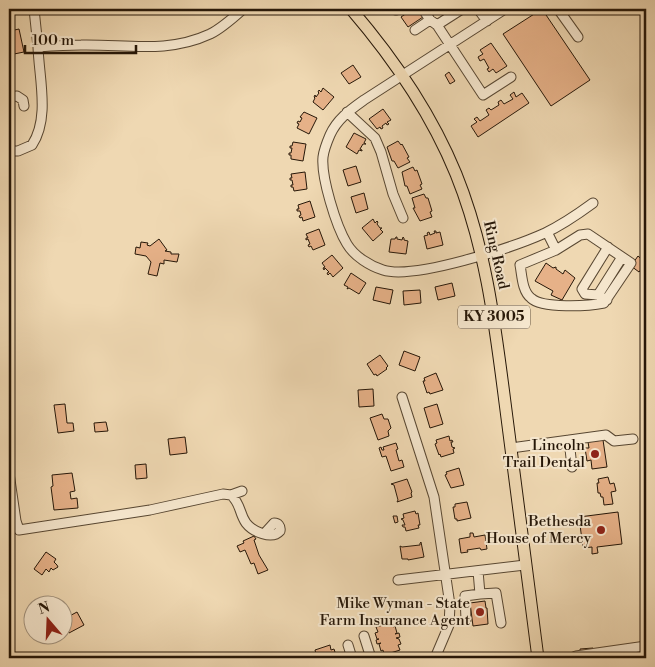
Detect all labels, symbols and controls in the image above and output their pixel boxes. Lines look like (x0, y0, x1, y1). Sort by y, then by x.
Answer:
scale bar (25, 22, 136, 54)
text: 100 m (32, 31, 74, 50)
street label: Ring Road (479, 219, 513, 292)
road number: KY 3005 (458, 306, 530, 328)
place label: Lincoln Trail Dental (503, 436, 586, 472)
marker: Lincoln Trail Dental (589, 448, 601, 460)
place label: Bethesda House of Mercy (486, 512, 592, 548)
marker: Bethesda House of Mercy (595, 524, 607, 536)
north arrow (22, 594, 72, 644)
place label: Mike Wyman - State Farm Insurance Agent (319, 594, 471, 630)
text: N (36, 598, 52, 619)
marker: Mike Wyman - State Farm Insurance Agent (474, 606, 486, 618)

